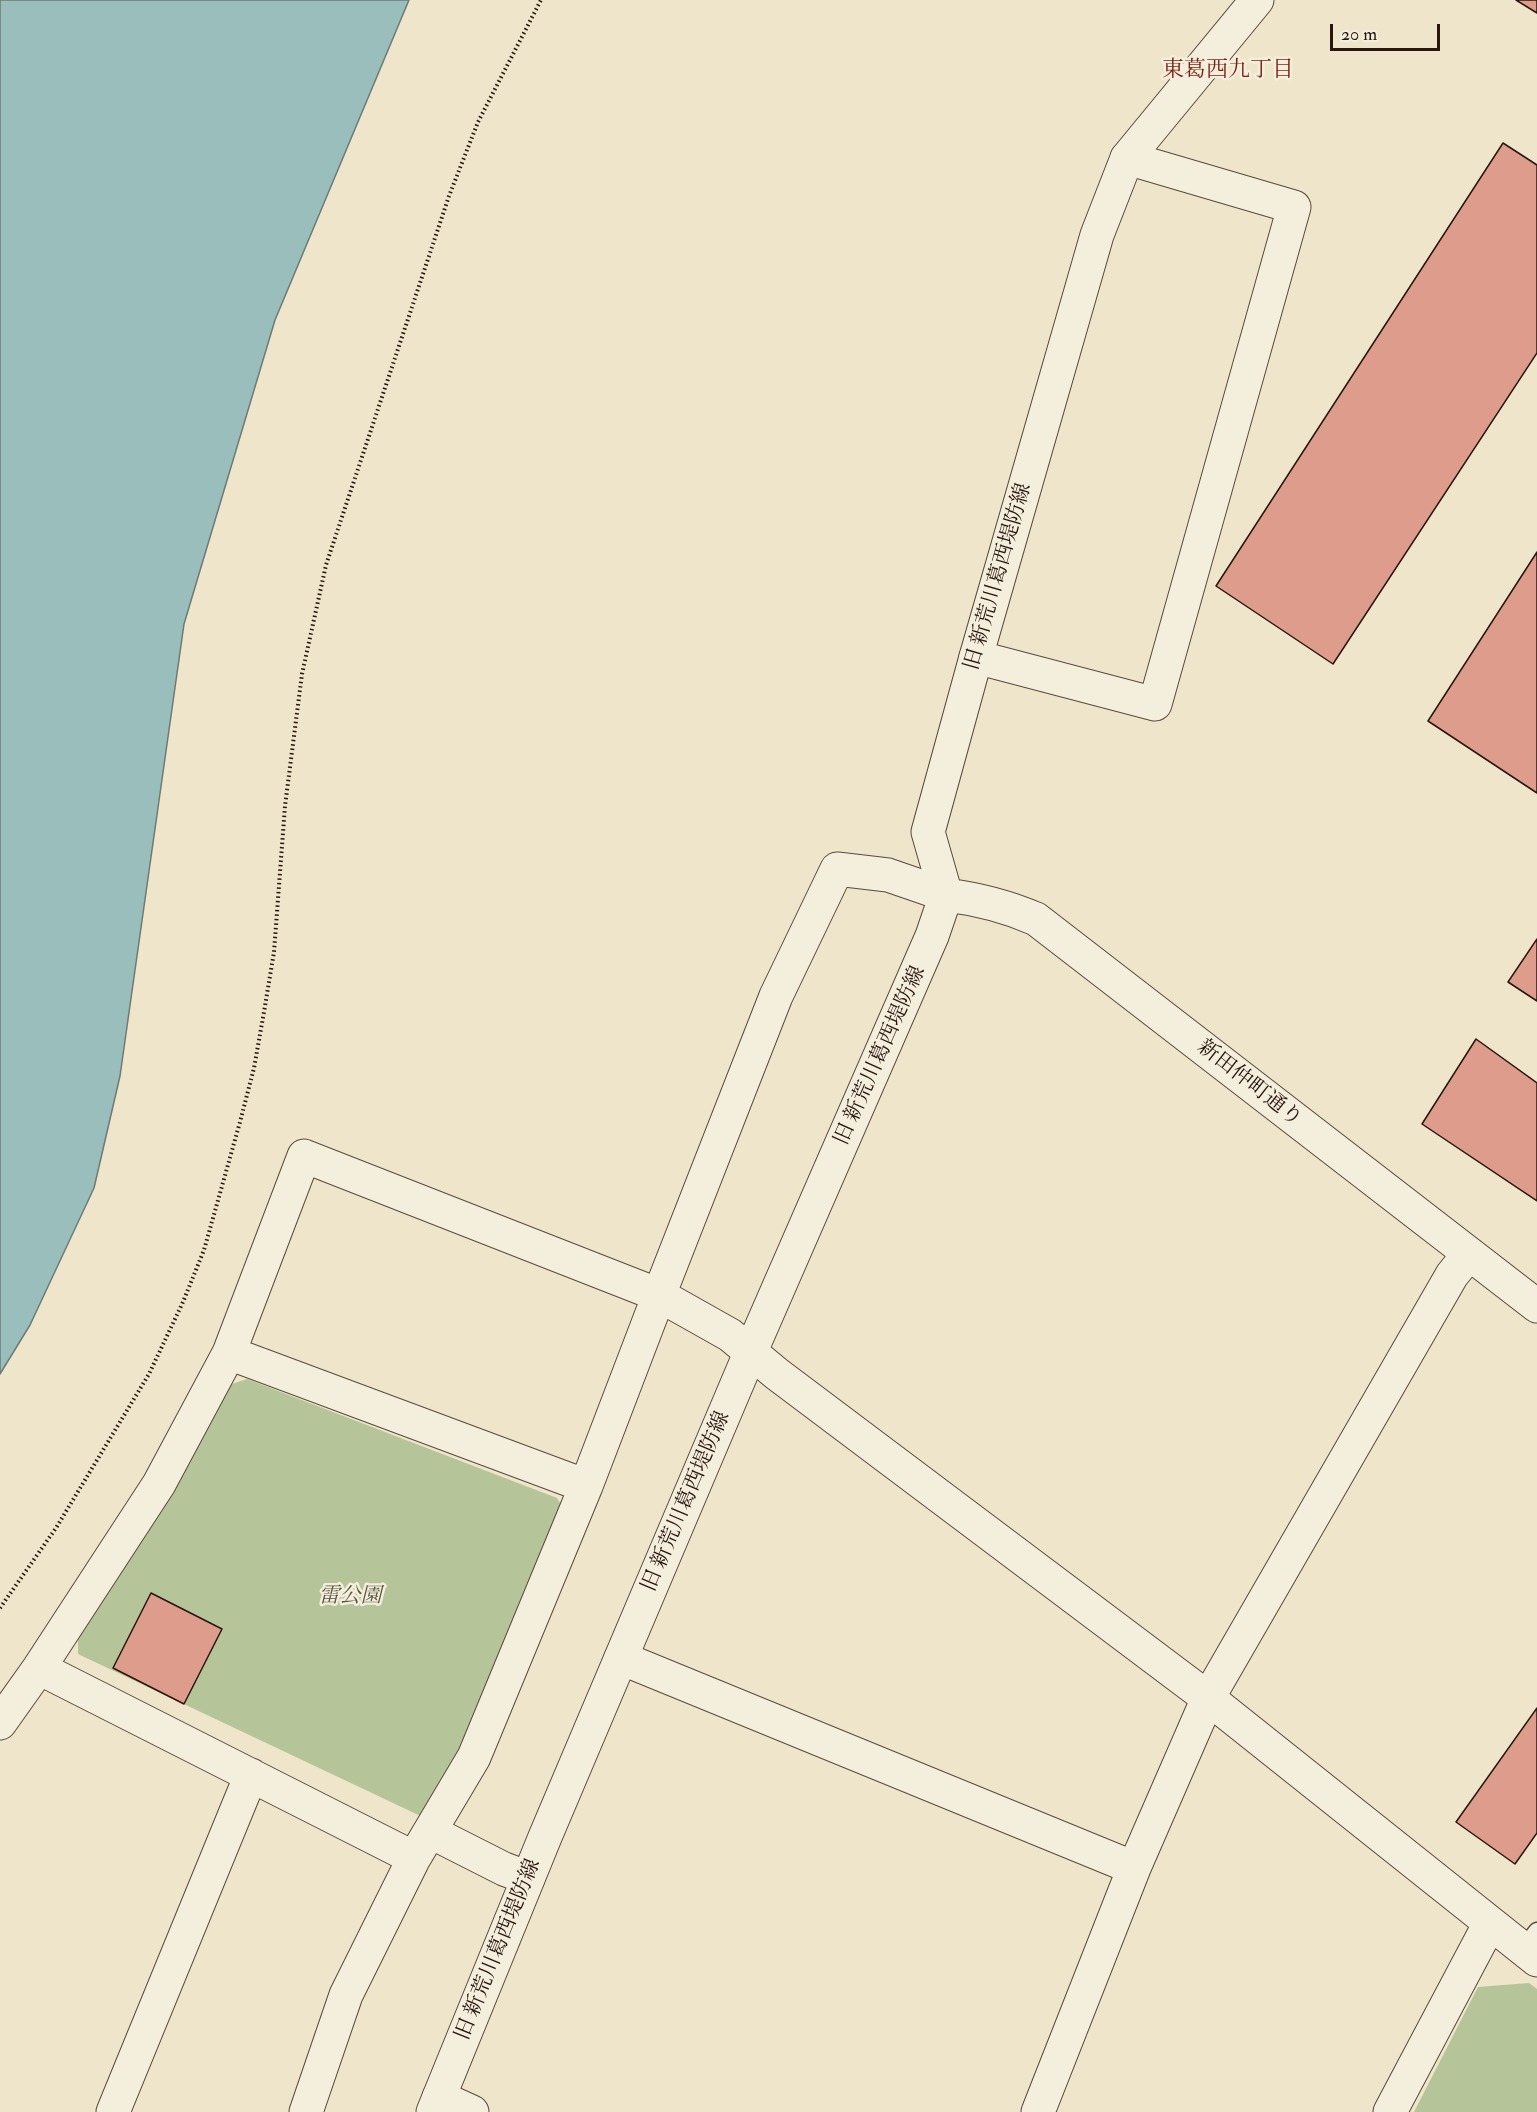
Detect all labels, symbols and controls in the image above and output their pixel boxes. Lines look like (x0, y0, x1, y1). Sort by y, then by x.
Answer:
scale bar (1333, 12, 1442, 50)
text: 20 m (1341, 23, 1377, 46)
district label: 東葛西九丁目 (1162, 58, 1294, 84)
street label: 旧 新荒川葛西堤防線 (960, 481, 1038, 673)
street label: 旧 新荒川葛西堤防線 (830, 963, 932, 1149)
street label: 新田仲町通り (1192, 1035, 1306, 1133)
street label: 旧 新荒川葛西堤防線 (638, 1408, 736, 1596)
park label: 雷公園 (319, 1584, 381, 1610)
street label: 旧 新荒川葛西堤防線 (451, 1856, 547, 2044)

